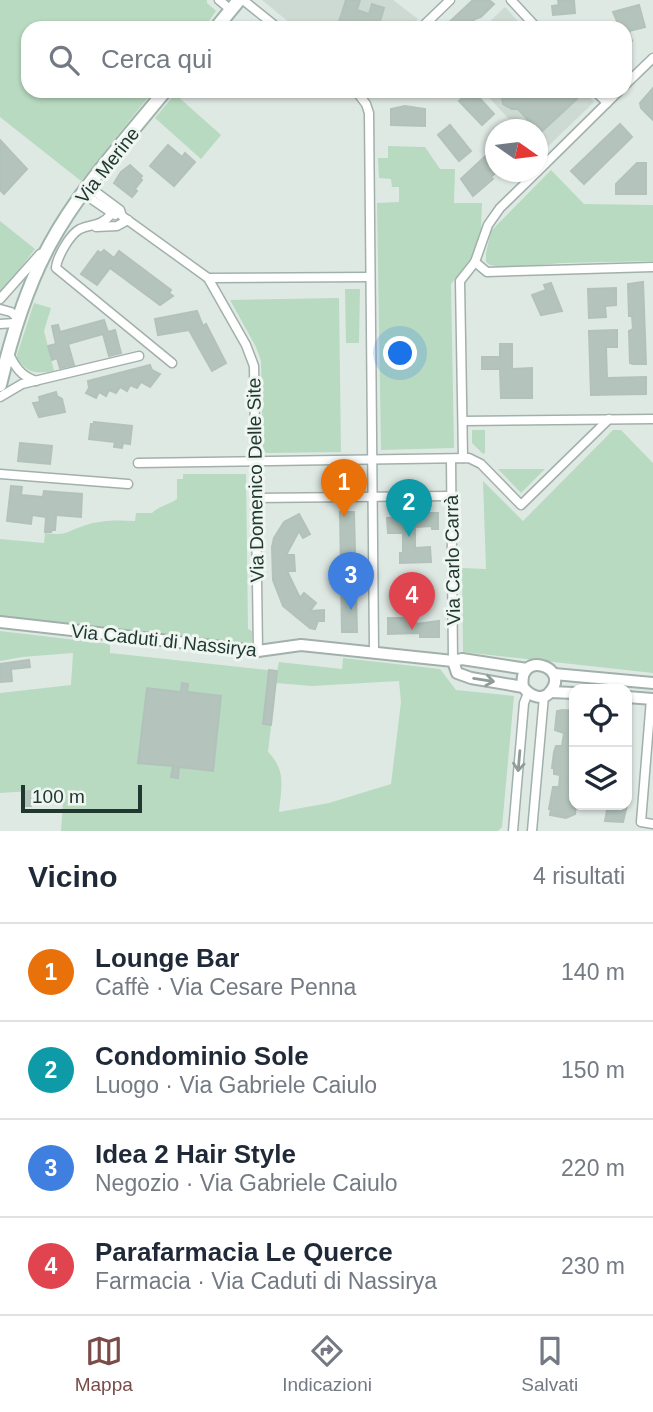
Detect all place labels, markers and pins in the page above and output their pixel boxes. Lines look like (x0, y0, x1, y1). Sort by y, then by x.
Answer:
pin: 1 (321, 459, 367, 517)
pin: 2 (386, 479, 432, 537)
pin: 3 (328, 552, 374, 610)
pin: 4 (389, 572, 435, 630)

